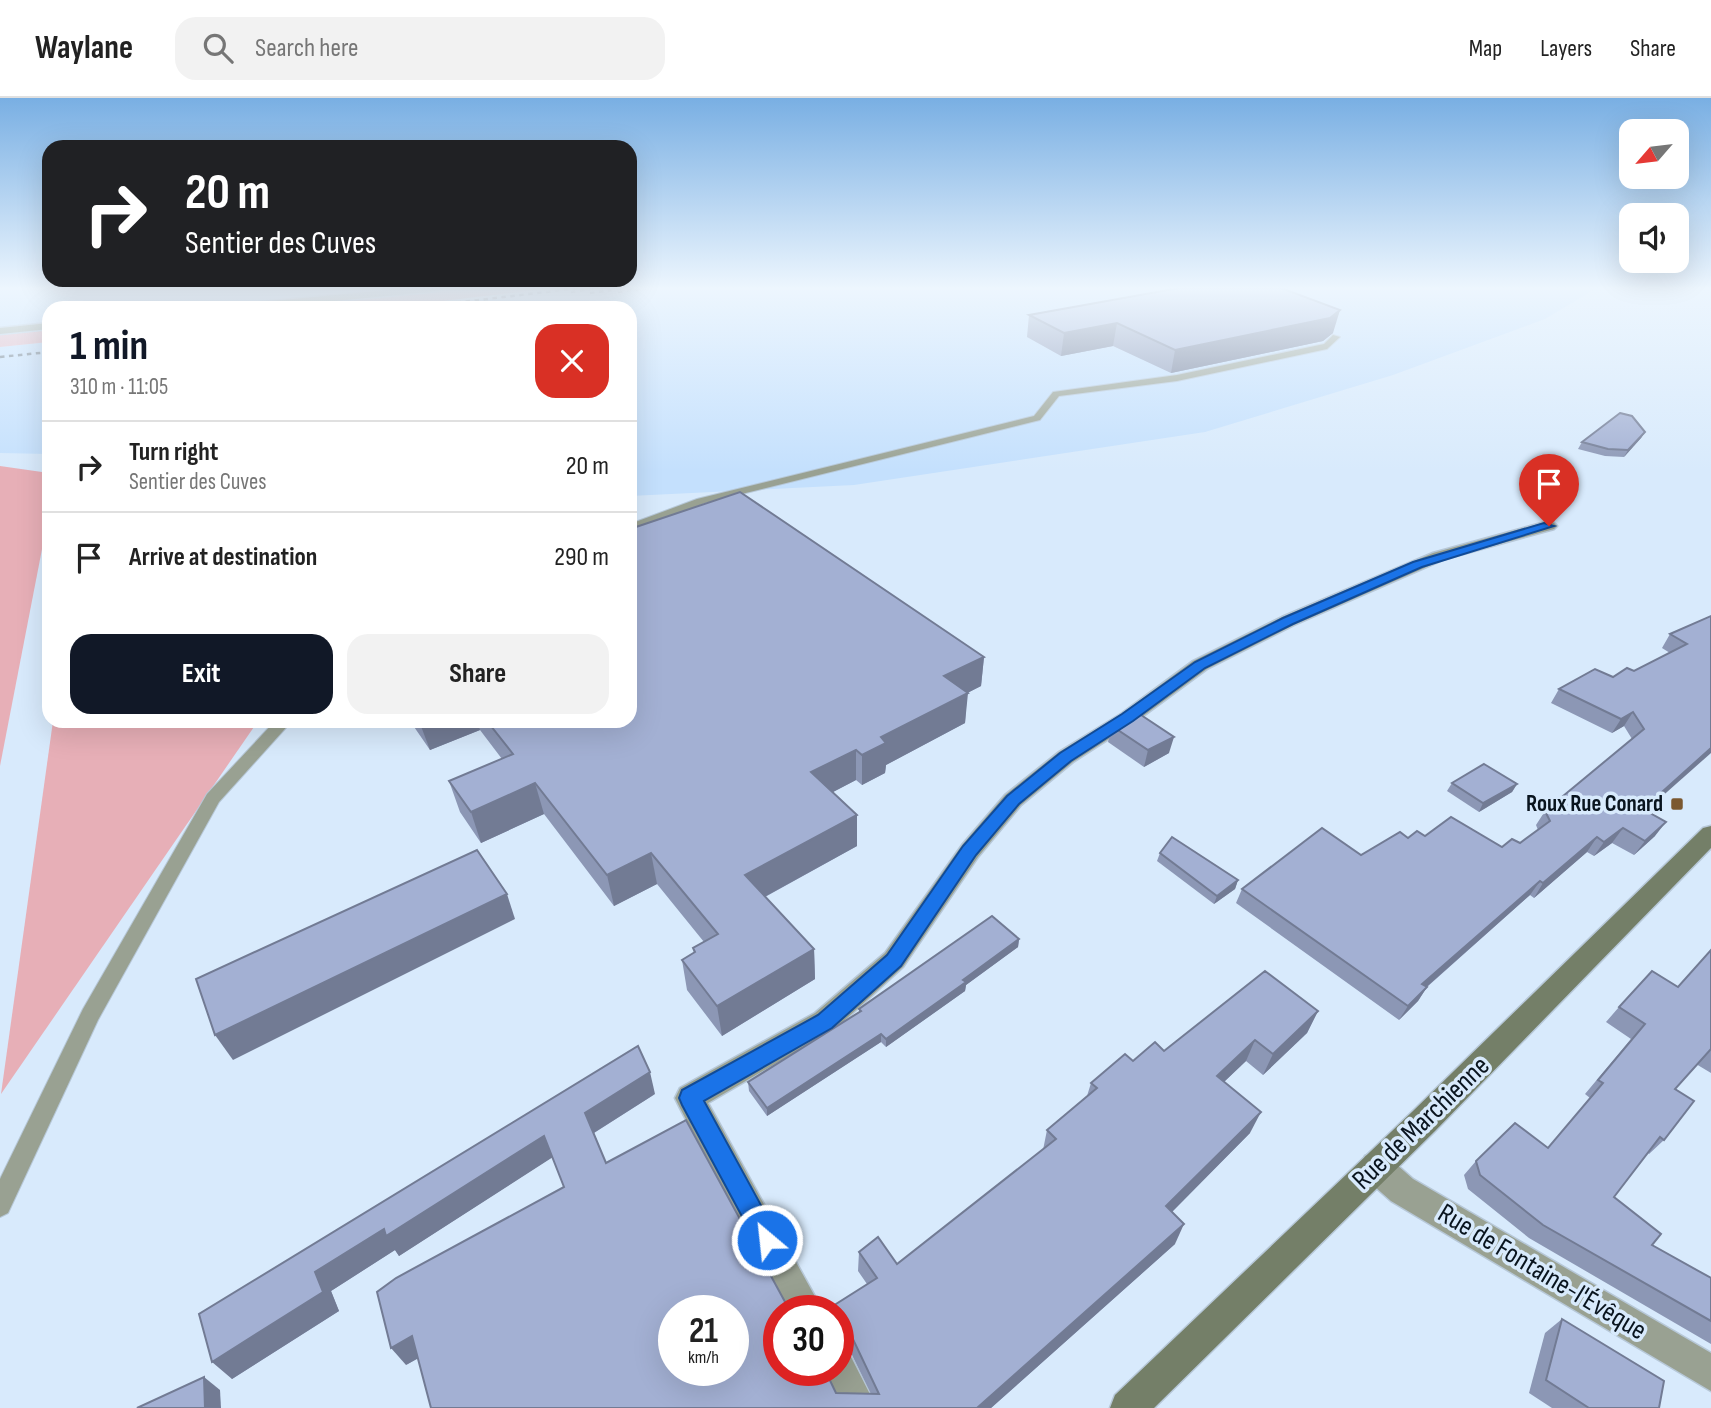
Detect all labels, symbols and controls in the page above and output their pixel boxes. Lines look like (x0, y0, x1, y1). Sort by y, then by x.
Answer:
search box (175, 17, 665, 80)
text: Waylane (35, 28, 133, 68)
icon: search (199, 29, 237, 67)
text: Search here (255, 33, 358, 64)
text: Map (1469, 34, 1502, 63)
text: Layers (1540, 34, 1592, 63)
text: Share (1630, 34, 1676, 63)
north arrow (1619, 119, 1689, 189)
map controls (1619, 119, 1689, 273)
text: 20 m (185, 164, 270, 223)
icon: right (70, 168, 161, 259)
button: sound (1619, 203, 1689, 273)
text: Sentier des Cuves (185, 224, 376, 263)
text: 1 min (70, 321, 148, 372)
button: close (535, 324, 609, 398)
text: 310 m · 11:05 (70, 373, 168, 401)
text: Turn right (129, 437, 218, 468)
icon: right (70, 448, 108, 486)
text: 20 m (566, 451, 609, 482)
pin (1519, 454, 1579, 526)
icon: arrive (1530, 465, 1568, 503)
text: Sentier des Cuves (129, 468, 267, 496)
icon: arrive (70, 539, 108, 577)
text: Arrive at destination (129, 542, 317, 573)
text: 290 m (554, 542, 609, 573)
button: Exit (70, 634, 333, 714)
button: Share (347, 634, 609, 714)
place label: Roux Rue Conard (1526, 790, 1663, 818)
marker: Roux Rue Conard (1669, 796, 1685, 812)
street label: Rue de Marchienne (1346, 1049, 1496, 1197)
street label: Rue de Fontaine-l'Évêque (1432, 1197, 1652, 1347)
position arrow (730, 1203, 804, 1277)
speed limit sign: 30 (763, 1295, 854, 1386)
text: 21 (689, 1310, 718, 1353)
text: km/h (688, 1347, 719, 1368)

